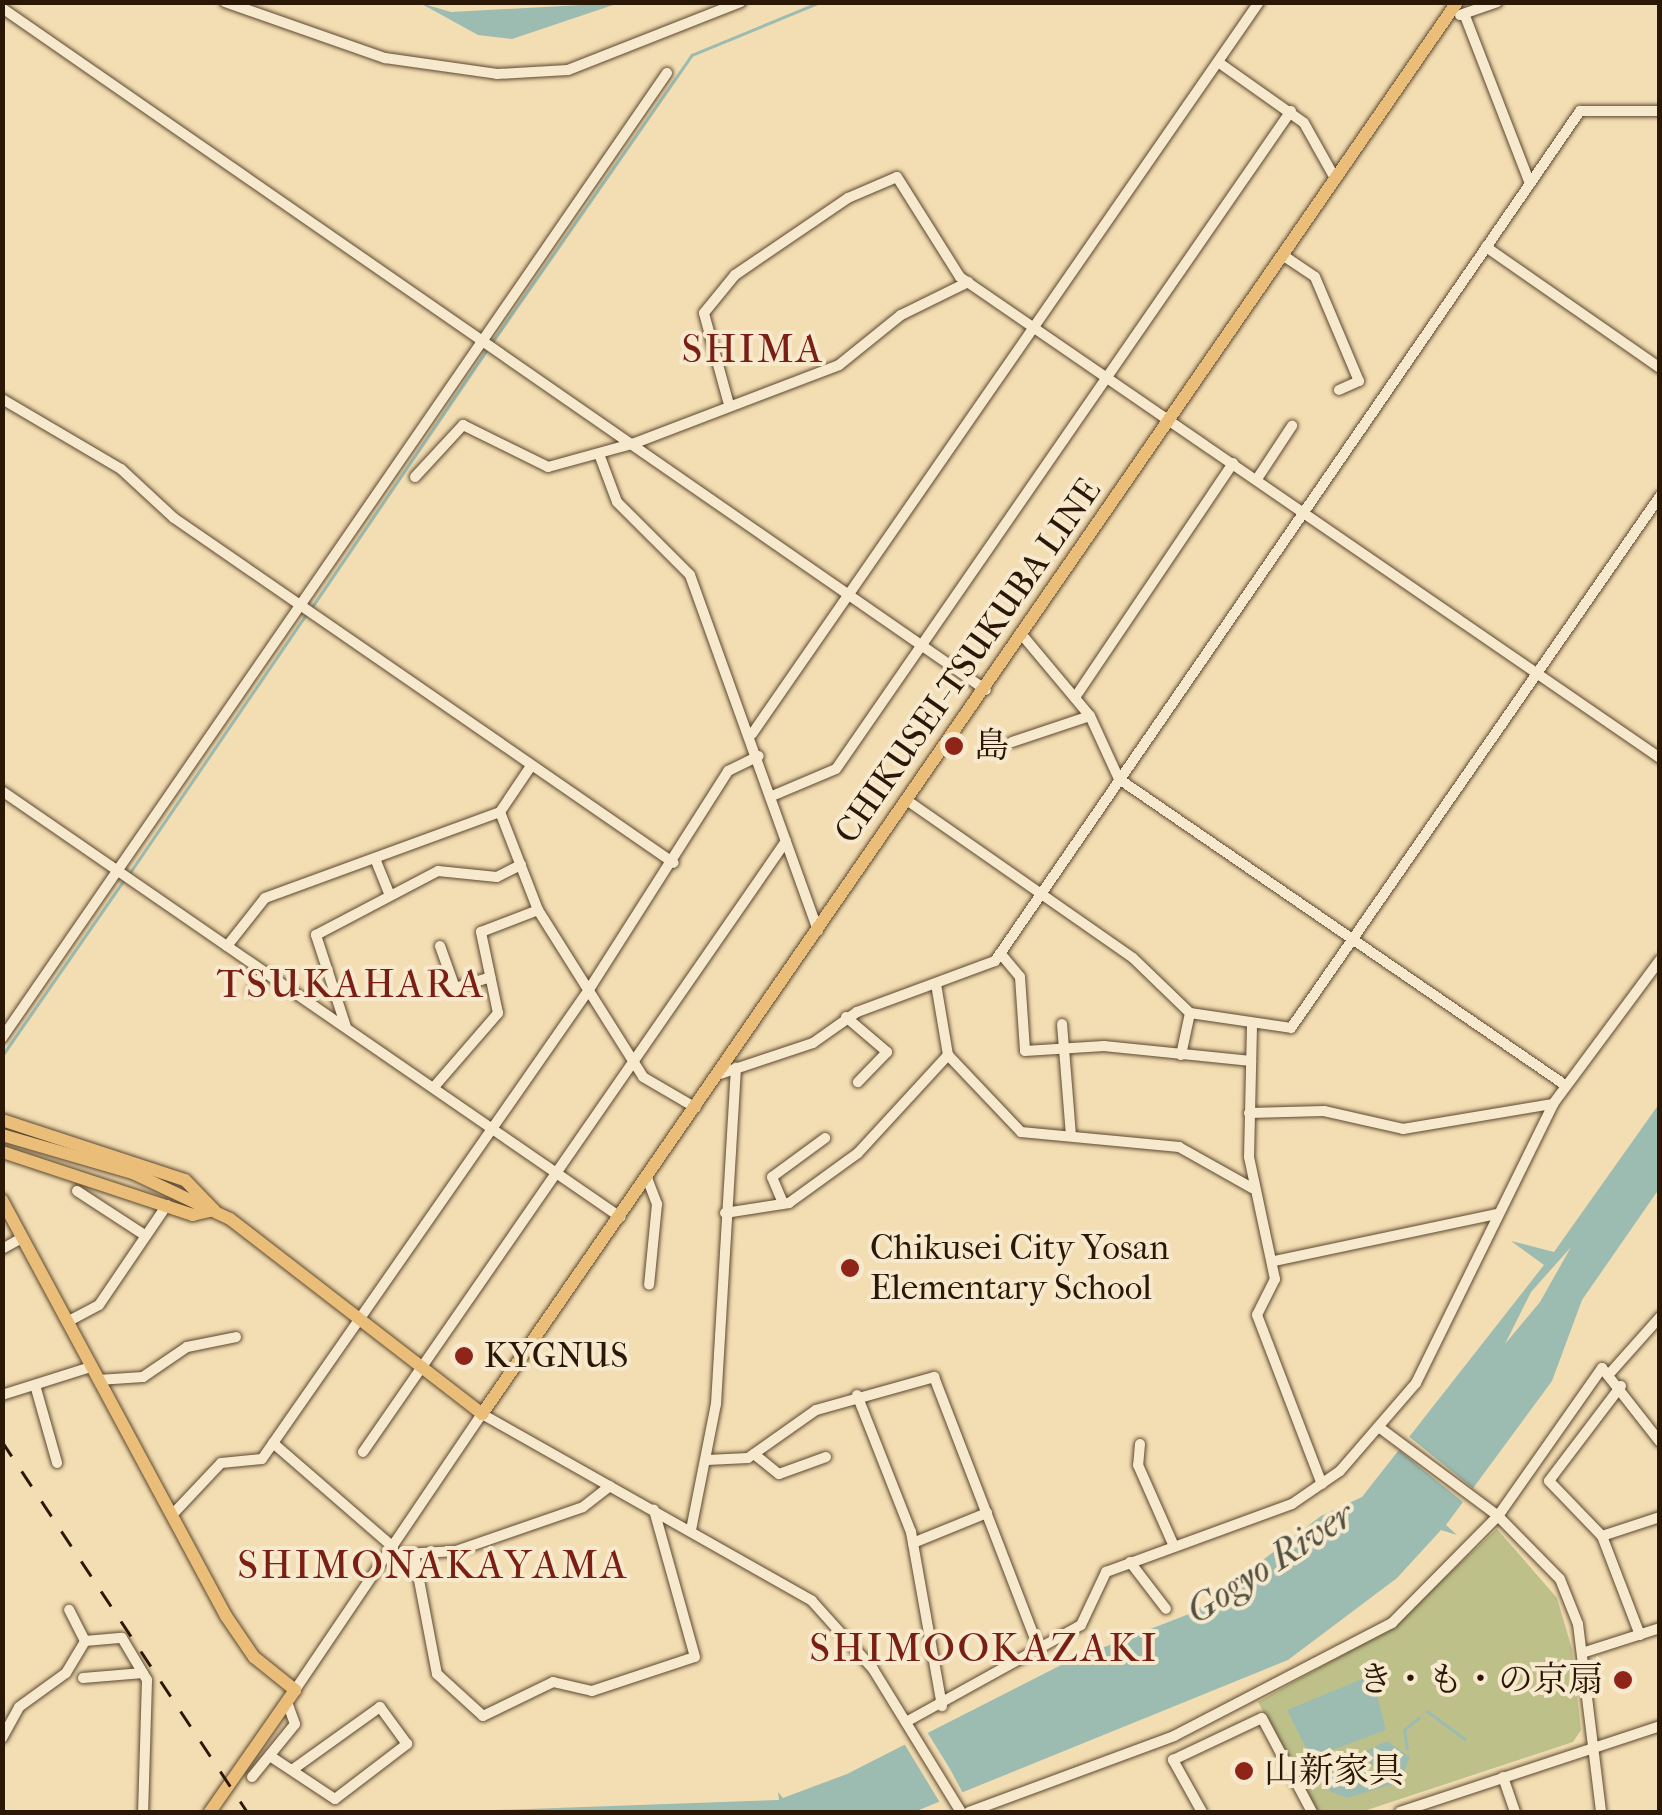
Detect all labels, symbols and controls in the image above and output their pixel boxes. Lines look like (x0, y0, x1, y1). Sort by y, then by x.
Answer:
district label: SHIMA (682, 325, 824, 373)
street label: CHIKUSEI-TSUKUBA LINE (826, 471, 1110, 851)
place label: 島 (974, 725, 1009, 767)
marker: 島 (943, 735, 965, 757)
district label: TSUKAHARA (217, 960, 485, 1008)
place label: Chikusei City Yosan Elementary School (870, 1227, 1169, 1309)
marker: Chikusei City Yosan Elementary School (839, 1257, 861, 1279)
place label: KYGNUS (484, 1335, 628, 1377)
marker: KYGNUS (453, 1345, 475, 1367)
water label: Gogyo River (1178, 1492, 1362, 1634)
district label: SHIMONAKAYAMA (237, 1541, 629, 1589)
district label: SHIMOOKAZAKI (809, 1624, 1159, 1672)
place label: き・も・の京扇 (1358, 1659, 1603, 1701)
marker: き・も・の京扇 (1612, 1669, 1634, 1691)
place label: 山新家具 (1264, 1750, 1404, 1792)
marker: 山新家具 (1233, 1760, 1255, 1782)

